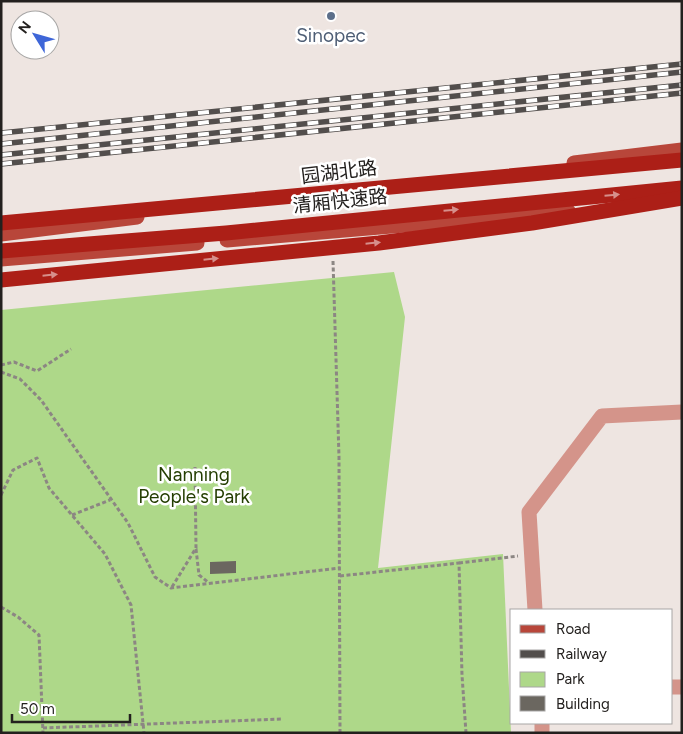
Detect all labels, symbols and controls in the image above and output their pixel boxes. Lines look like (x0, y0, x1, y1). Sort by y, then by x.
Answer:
north arrow (10, 10, 60, 60)
marker: Sinopec (325, 10, 337, 22)
text: N (15, 18, 35, 37)
place label: Sinopec (296, 24, 366, 47)
street label: 园湖北路 (300, 156, 378, 188)
street label: 清厢快速路 (292, 185, 388, 217)
one-way arrow (605, 191, 621, 199)
one-way arrow (443, 206, 459, 214)
one-way arrow (365, 239, 381, 247)
one-way arrow (204, 255, 220, 263)
one-way arrow (42, 271, 58, 279)
park label: Nanning People's Park (138, 463, 251, 508)
legend (510, 609, 673, 724)
text: Road (556, 620, 591, 638)
text: Railway (556, 645, 607, 663)
text: Park (556, 670, 585, 688)
scale bar (12, 692, 130, 724)
text: Building (556, 695, 610, 713)
text: 50 m (20, 700, 55, 718)

